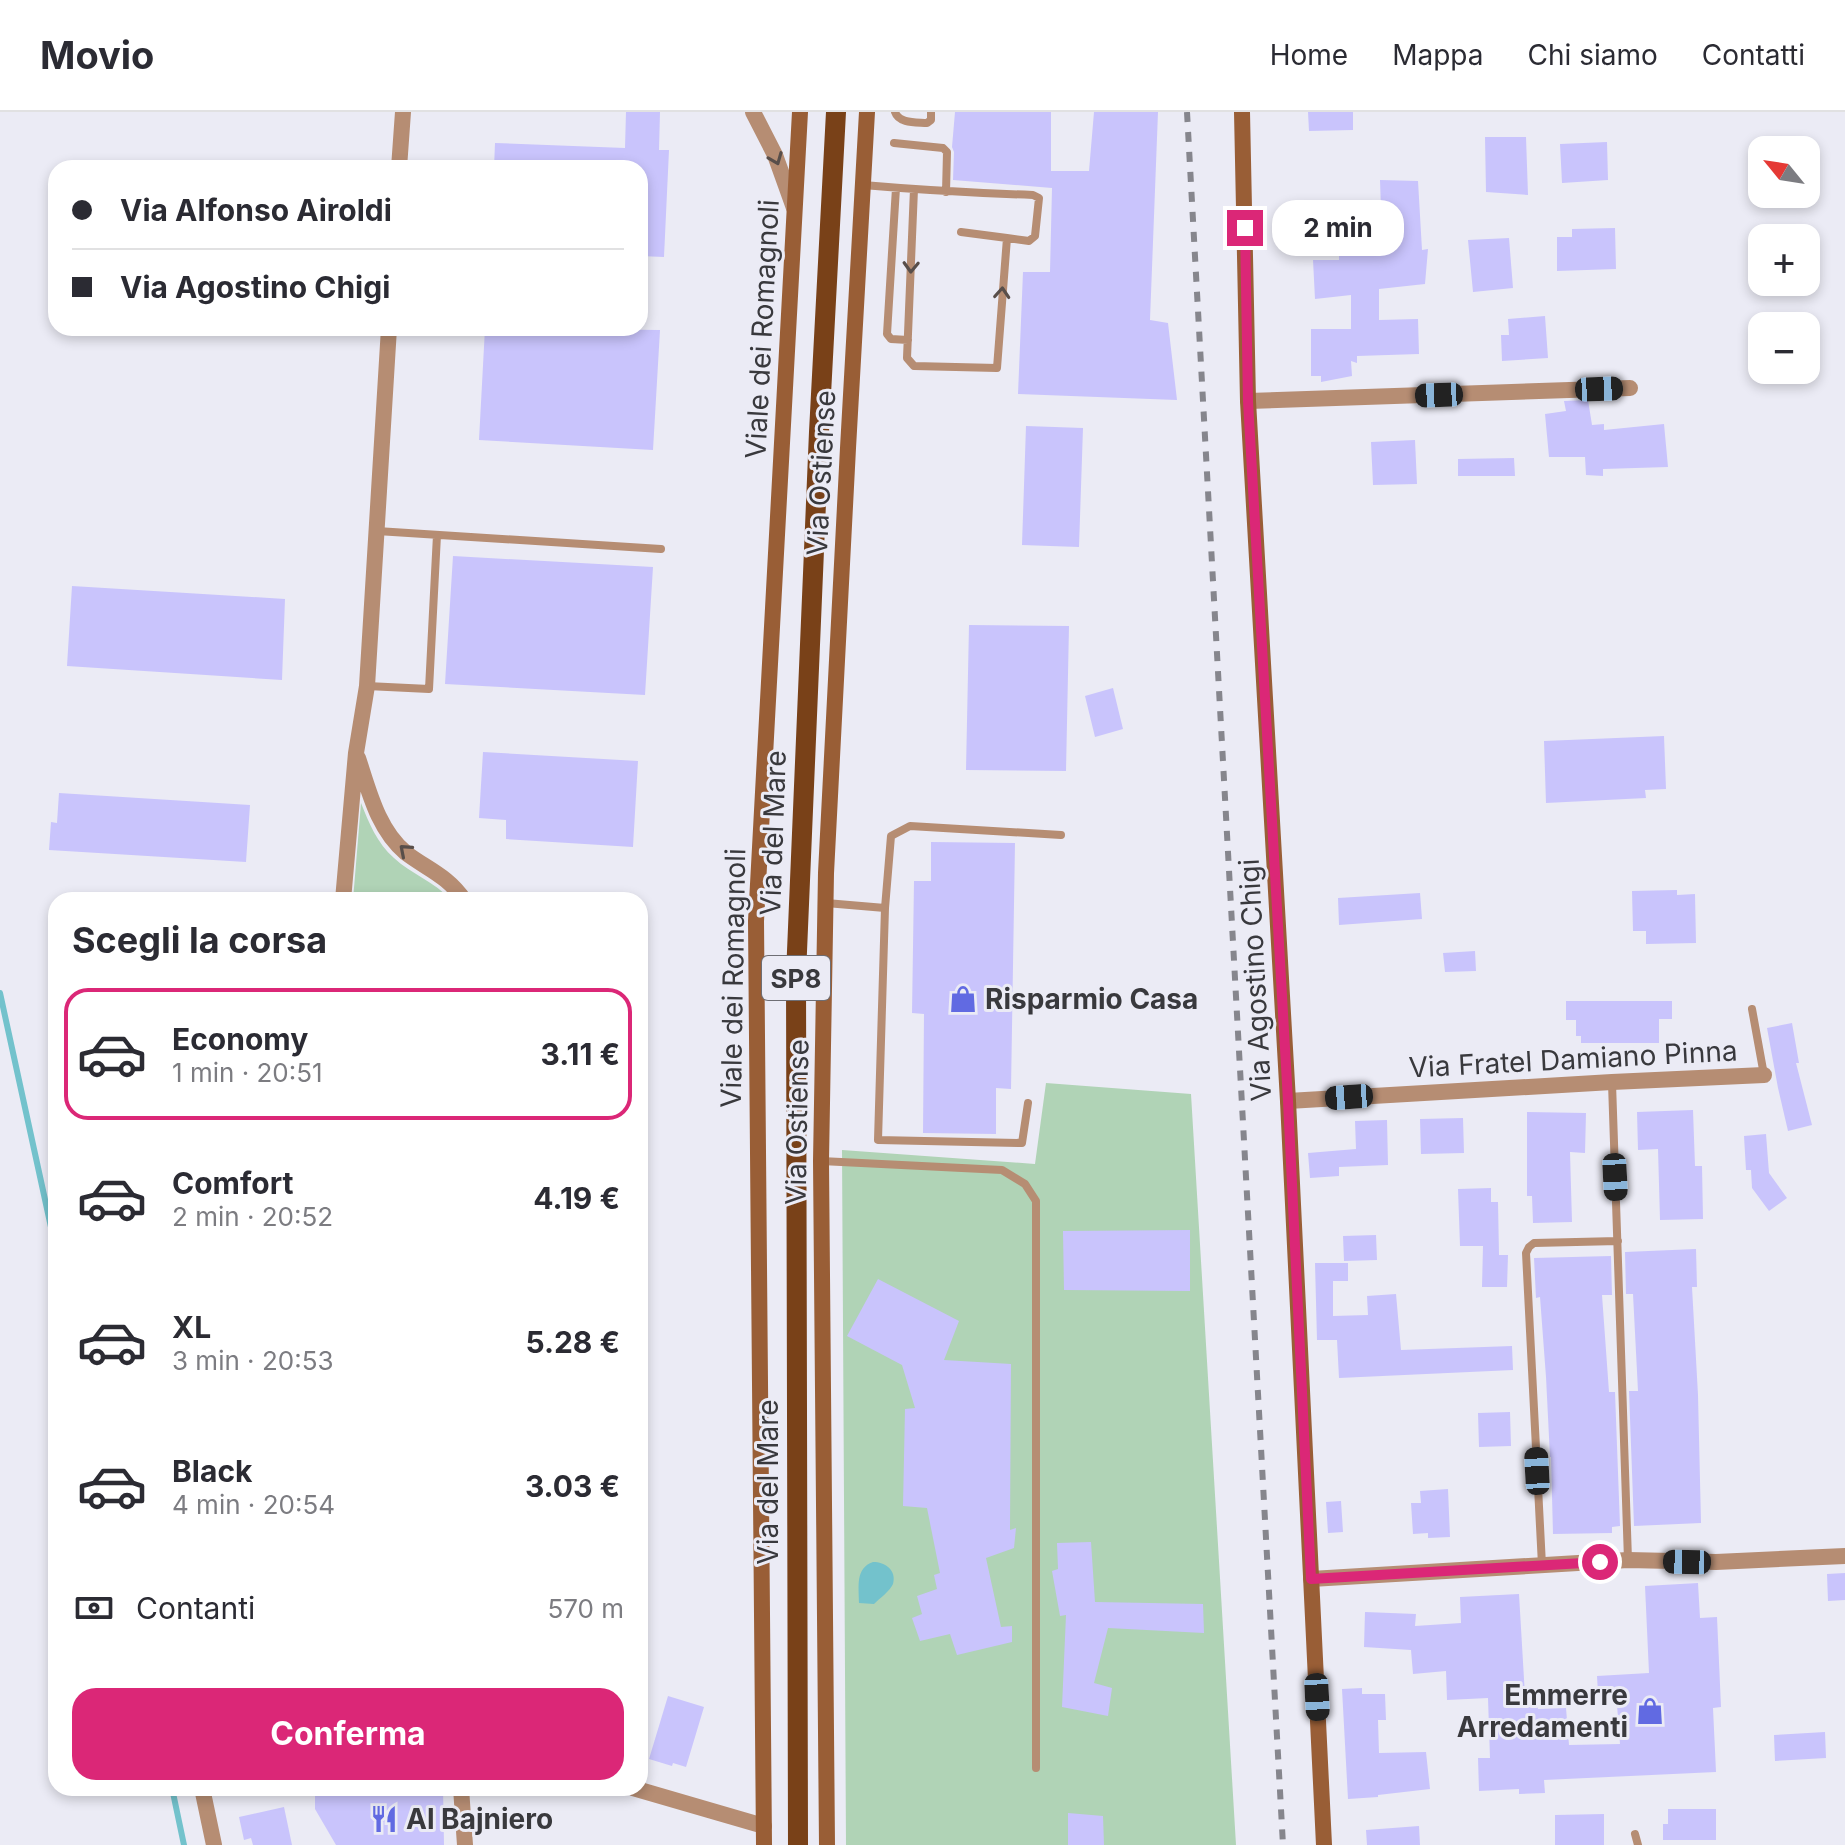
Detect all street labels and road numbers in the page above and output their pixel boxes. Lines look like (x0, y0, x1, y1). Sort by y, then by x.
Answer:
street label: Viale dei Romagnoli (738, 198, 786, 460)
street label: Via Ostiense (800, 389, 842, 557)
street label: Via del Mare (753, 750, 793, 916)
street label: Viale dei Romagnoli (714, 848, 752, 1108)
street label: Via Agostino Chigi (1232, 858, 1278, 1102)
road number: SP8 (762, 956, 830, 1000)
street label: Via Fratel Damiano Pinna (1408, 1033, 1738, 1085)
street label: Via Ostiense (779, 1039, 815, 1205)
street label: Via del Mare (751, 1399, 785, 1565)

